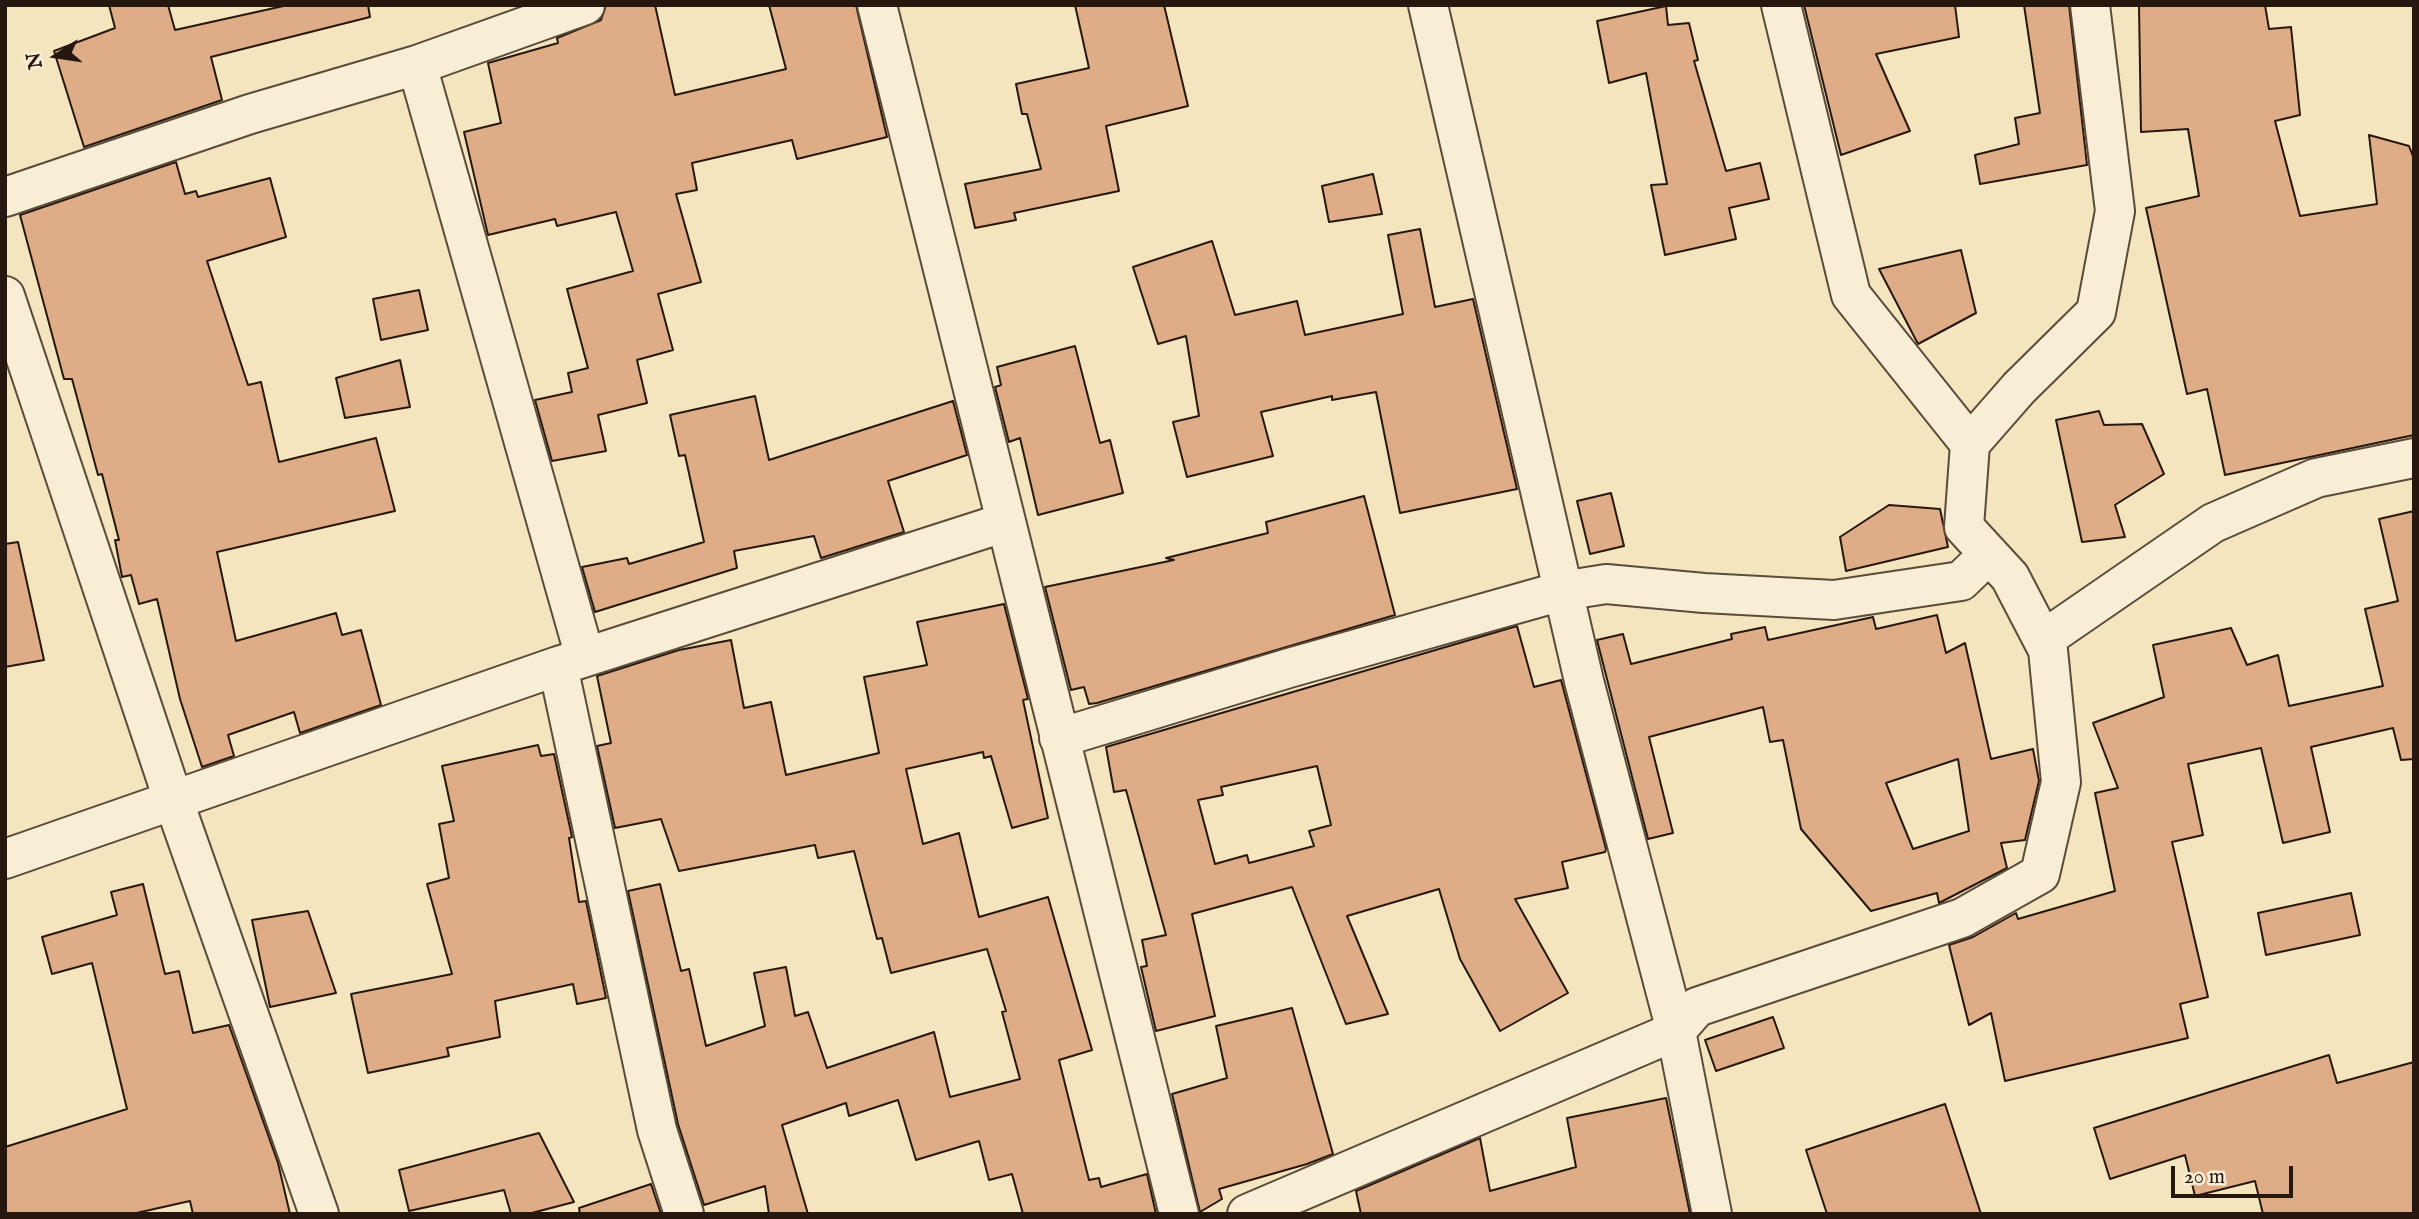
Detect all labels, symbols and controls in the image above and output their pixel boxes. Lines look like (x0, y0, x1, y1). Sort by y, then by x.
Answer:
north arrow (21, 21, 91, 91)
text: N (22, 50, 49, 71)
scale bar (2174, 1152, 2296, 1196)
text: 20 m (2184, 1164, 2225, 1191)

